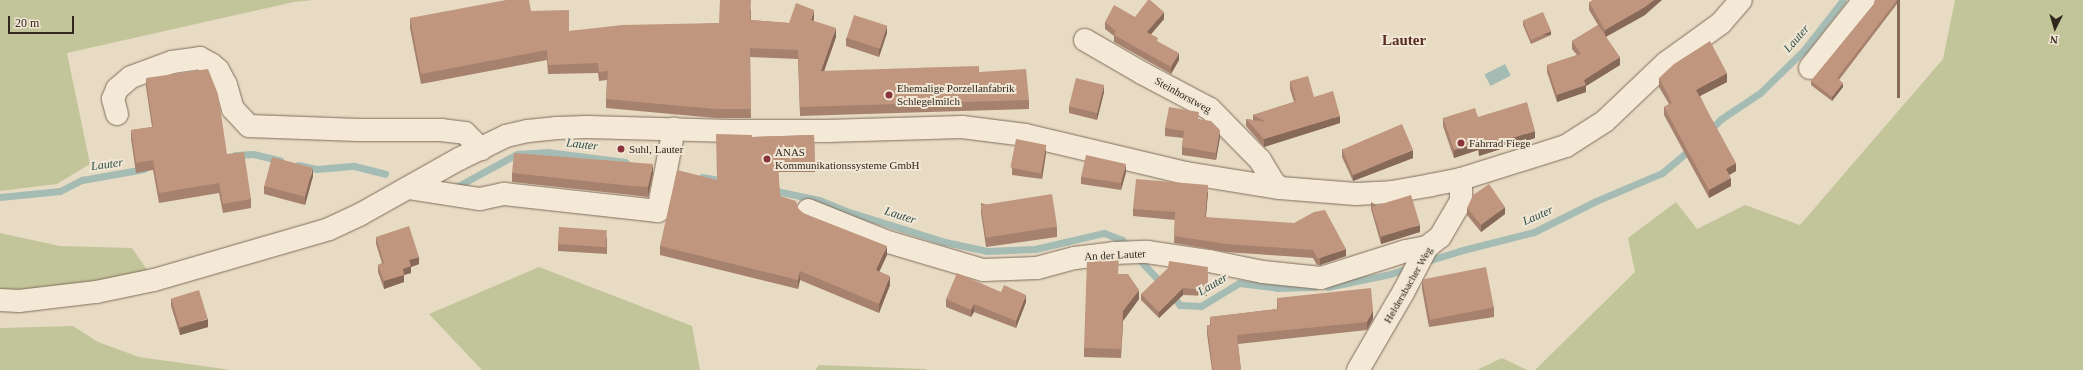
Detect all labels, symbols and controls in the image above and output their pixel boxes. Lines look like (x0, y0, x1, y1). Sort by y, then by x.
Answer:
scale bar (10, 8, 76, 34)
north arrow (2035, 8, 2075, 48)
text: 20 m (15, 16, 39, 30)
water label: Lauter (1781, 22, 1813, 56)
district label: Lauter (1382, 32, 1426, 50)
text: N (2049, 34, 2058, 46)
street label: Steinhorstweg (1152, 74, 1214, 116)
place label: Ehemalige Porzellanfabrik Schlegelmilch (897, 82, 1015, 108)
marker: Ehemalige Porzellanfabrik Schlegelmilch (884, 90, 894, 100)
water label: Lauter (565, 136, 599, 154)
place label: Fahrrad Fiege (1469, 136, 1530, 150)
marker: Fahrrad Fiege (1456, 138, 1466, 148)
place label: Suhl, Lauter (629, 142, 683, 156)
marker: Suhl, Lauter (616, 144, 626, 154)
place label: ANAS Kommunikationssysteme GmbH (775, 146, 920, 172)
marker: ANAS Kommunikationssysteme GmbH (762, 154, 772, 164)
water label: Lauter (90, 156, 124, 174)
water label: Lauter (1520, 203, 1556, 229)
water label: Lauter (883, 204, 917, 228)
street label: Heldersbacher Weg (1381, 244, 1435, 326)
street label: An der Lauter (1084, 247, 1146, 263)
water label: Lauter (1196, 271, 1230, 299)

